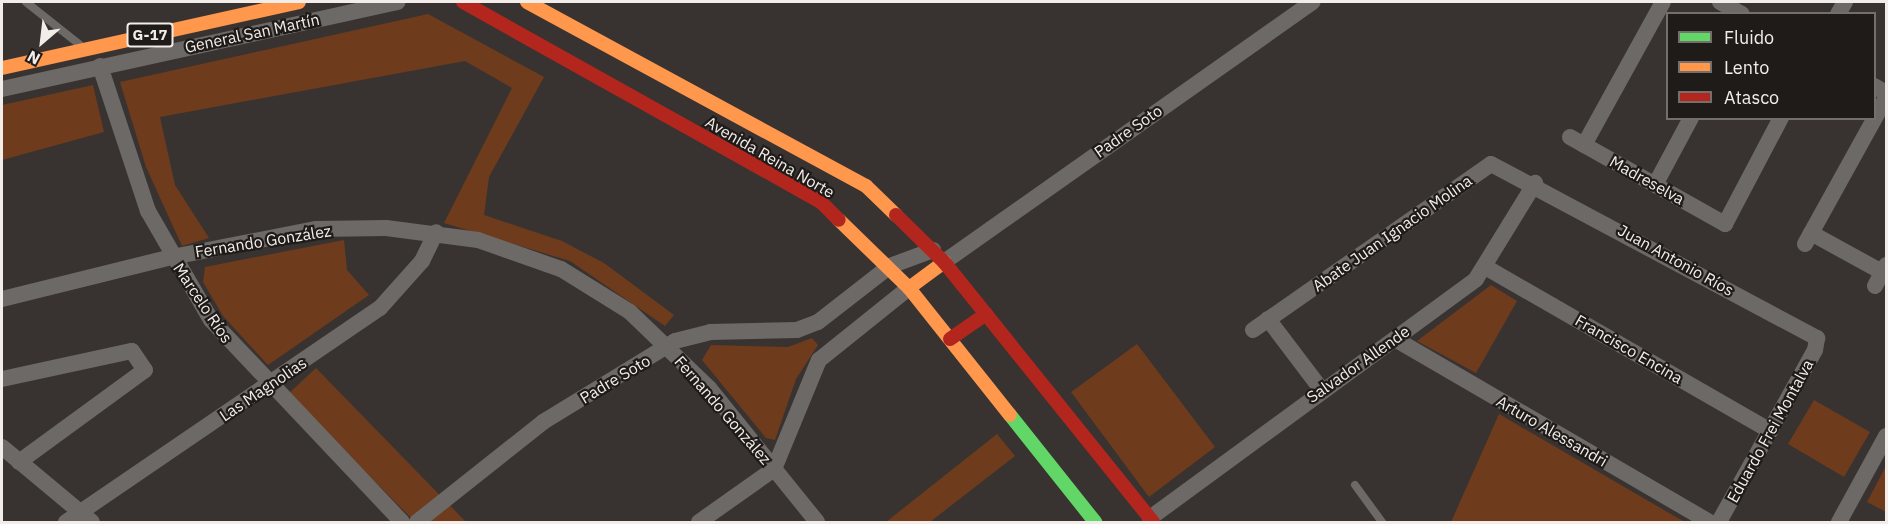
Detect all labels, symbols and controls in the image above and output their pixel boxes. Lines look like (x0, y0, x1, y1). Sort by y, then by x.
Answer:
street label: General San Martín (183, 9, 321, 57)
north arrow (12, 12, 72, 72)
legend (1666, 12, 1876, 120)
road number: G-17 (126, 23, 174, 47)
text: Fluido (1724, 26, 1774, 49)
text: N (24, 46, 43, 69)
text: Lento (1724, 56, 1769, 79)
text: Atasco (1724, 86, 1779, 109)
street label: Padre Soto (1090, 101, 1166, 161)
street label: Avenida Reina Norte (702, 112, 838, 202)
street label: Madreselva (1606, 152, 1688, 208)
street label: Abate Juan Ignacio Molina (1309, 171, 1475, 295)
street label: Juan Antonio Ríos (1615, 220, 1737, 300)
street label: Fernando González (194, 221, 332, 261)
street label: Marcelo Ríos (169, 259, 237, 347)
street label: Francisco Encina (1572, 311, 1686, 387)
street label: Salvador Allende (1303, 321, 1413, 407)
street label: Padre Soto (576, 351, 654, 407)
street label: Fernando González (671, 352, 775, 468)
street label: Las Magnolias (216, 353, 310, 425)
street label: Eduardo Frei Montalva (1723, 356, 1817, 506)
street label: Arturo Alessandri (1493, 391, 1611, 471)

